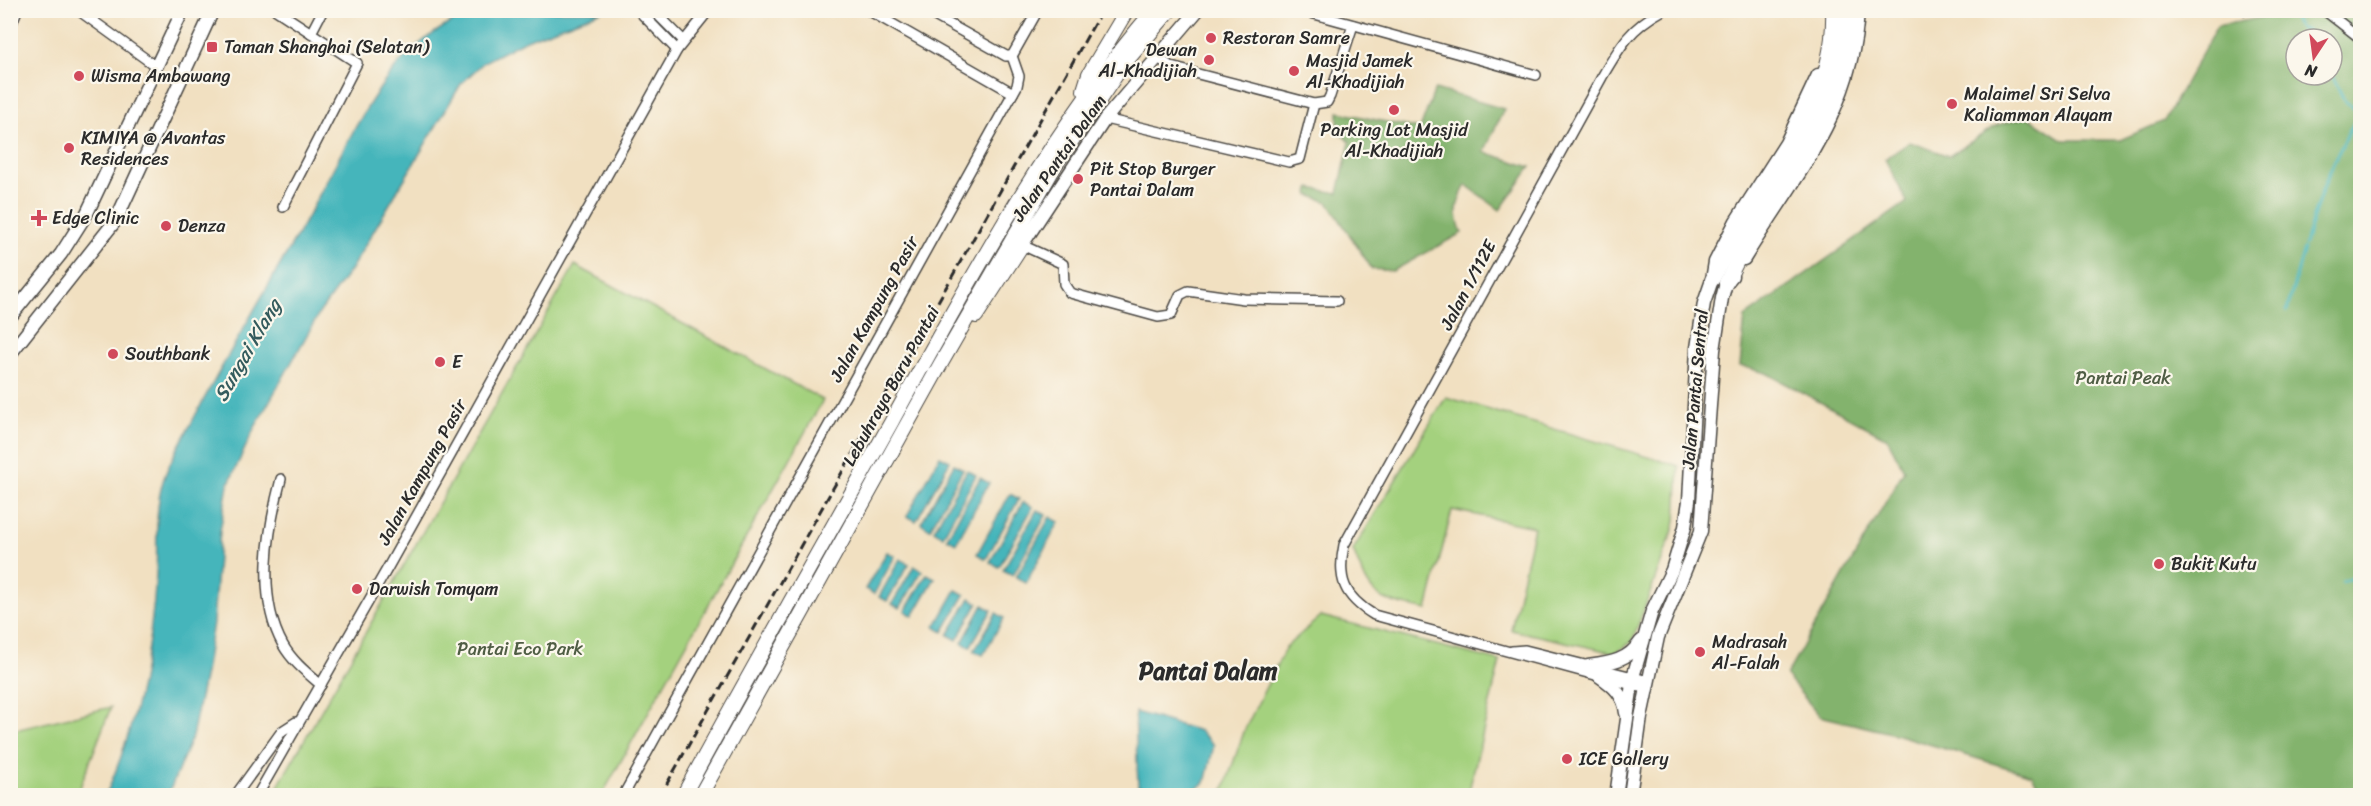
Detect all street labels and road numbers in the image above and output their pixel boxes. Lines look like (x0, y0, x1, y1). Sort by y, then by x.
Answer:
street label: Jalan Pantai Dalam (1002, 87, 1115, 229)
street label: Jalan Kampung Pasir (820, 229, 928, 389)
street label: Jalan 1/112E (1430, 233, 1506, 337)
street label: Lebuhraya Baru Pantai (834, 299, 949, 472)
street label: Jalan Pantai Sentral (1672, 307, 1718, 471)
street label: Jalan Kampung Pasir (368, 392, 476, 552)

